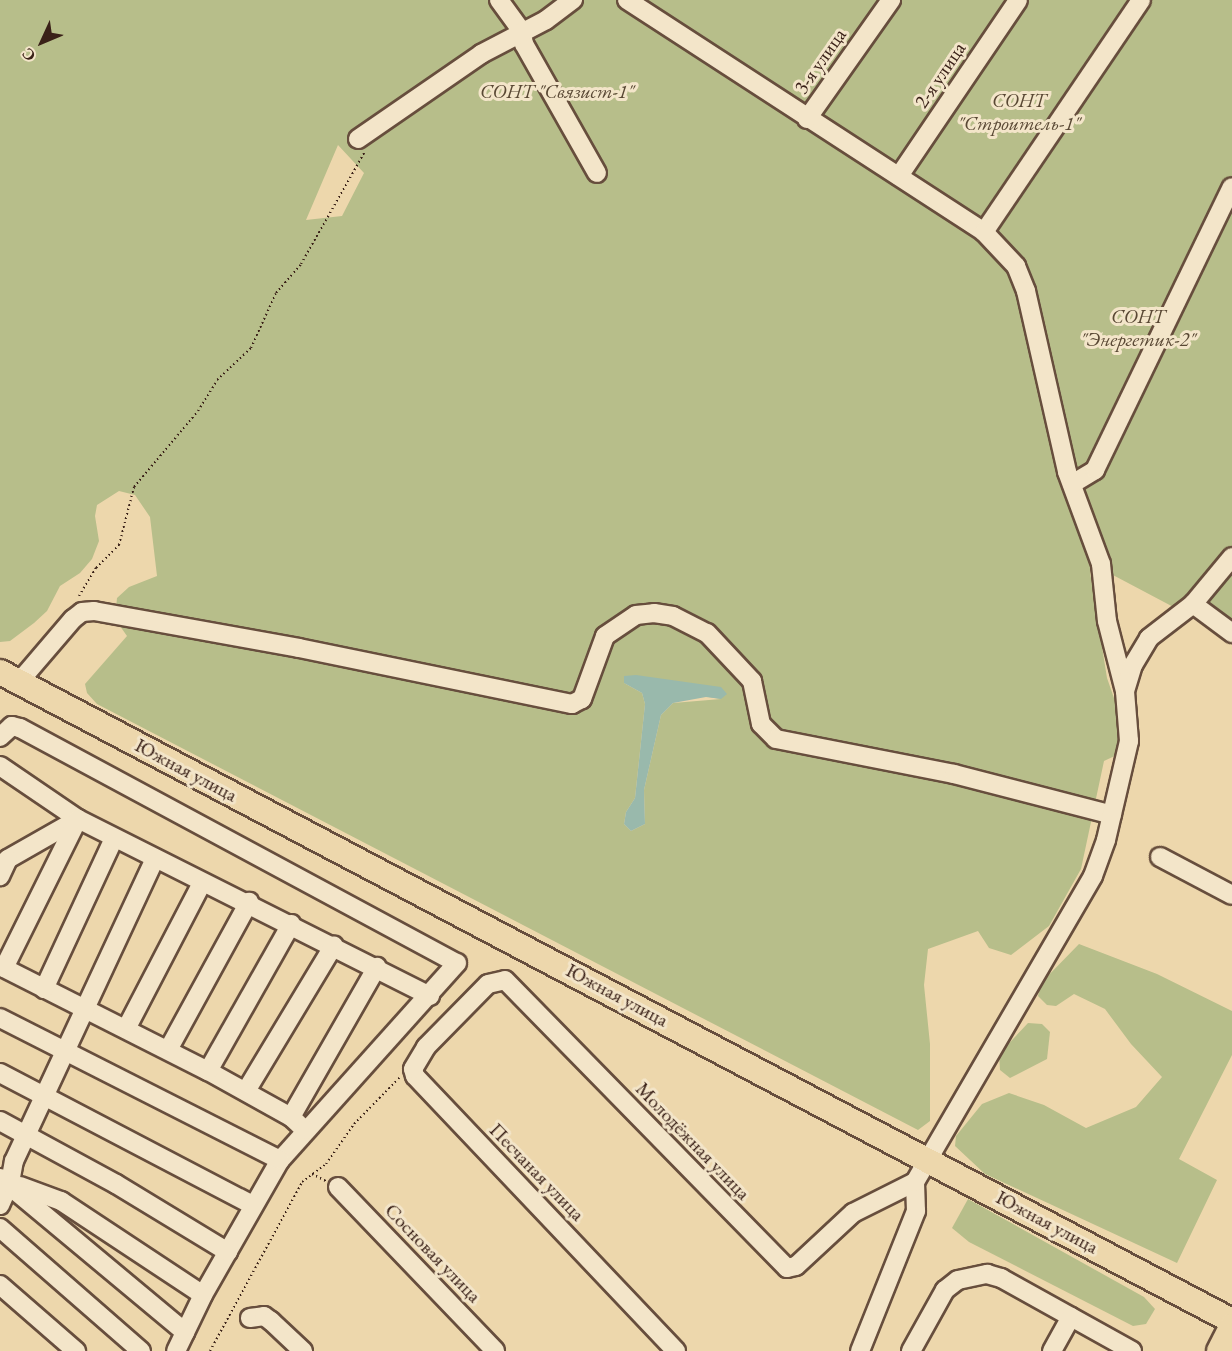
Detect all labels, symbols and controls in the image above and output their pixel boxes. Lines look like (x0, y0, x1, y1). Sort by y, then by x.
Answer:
north arrow (12, 12, 72, 72)
street label: 3-я улица (789, 24, 851, 98)
street label: 2-я улица (909, 37, 971, 113)
text: С (17, 43, 40, 66)
park label: СОНТ "Связист-1" (480, 79, 634, 103)
park label: СОНТ "Строитель-1" (957, 89, 1081, 136)
park label: СОНТ "Энергетик-2" (1080, 304, 1196, 351)
street label: Южная улица (131, 733, 241, 807)
street label: Южная улица (562, 958, 672, 1032)
street label: Молодёжная улица (631, 1077, 755, 1205)
street label: Песчаная улица (484, 1118, 590, 1226)
street label: Южная улица (992, 1185, 1102, 1259)
street label: Сосновая улица (380, 1198, 486, 1308)

